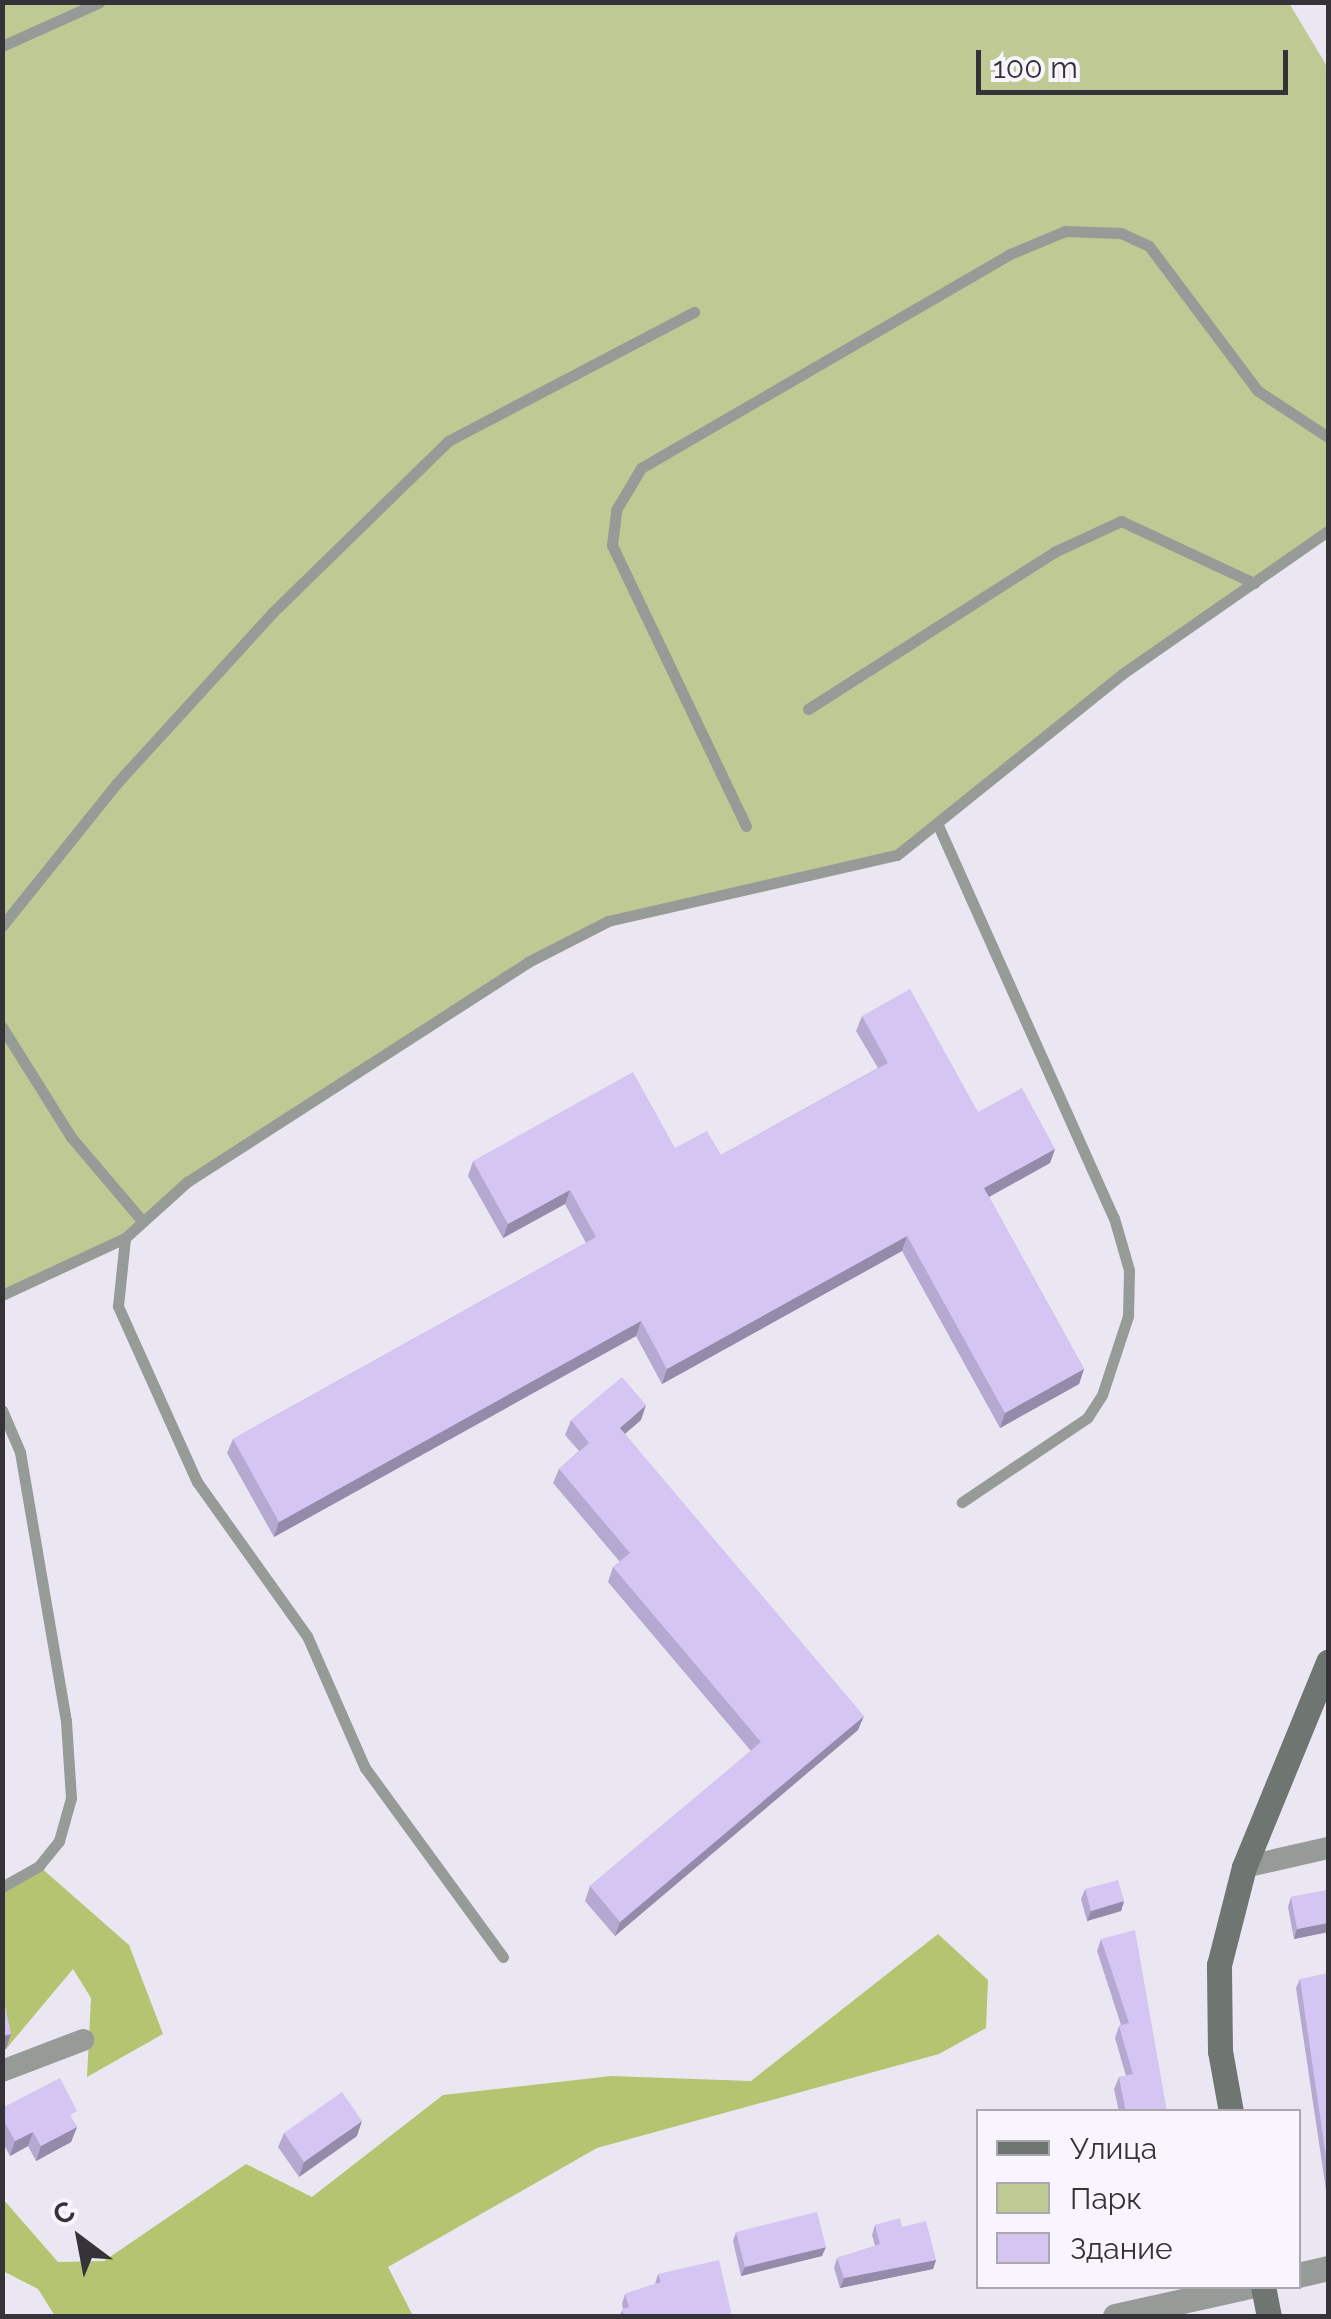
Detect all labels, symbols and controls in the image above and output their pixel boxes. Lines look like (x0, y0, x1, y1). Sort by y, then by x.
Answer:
scale bar (981, 30, 1294, 92)
text: 100 m (993, 50, 1078, 85)
legend (976, 2109, 1301, 2289)
text: Улица (1070, 2131, 1157, 2166)
text: Парк (1070, 2181, 1142, 2216)
north arrow (30, 2189, 130, 2289)
text: С (47, 2194, 81, 2232)
text: Здание (1070, 2231, 1173, 2266)

